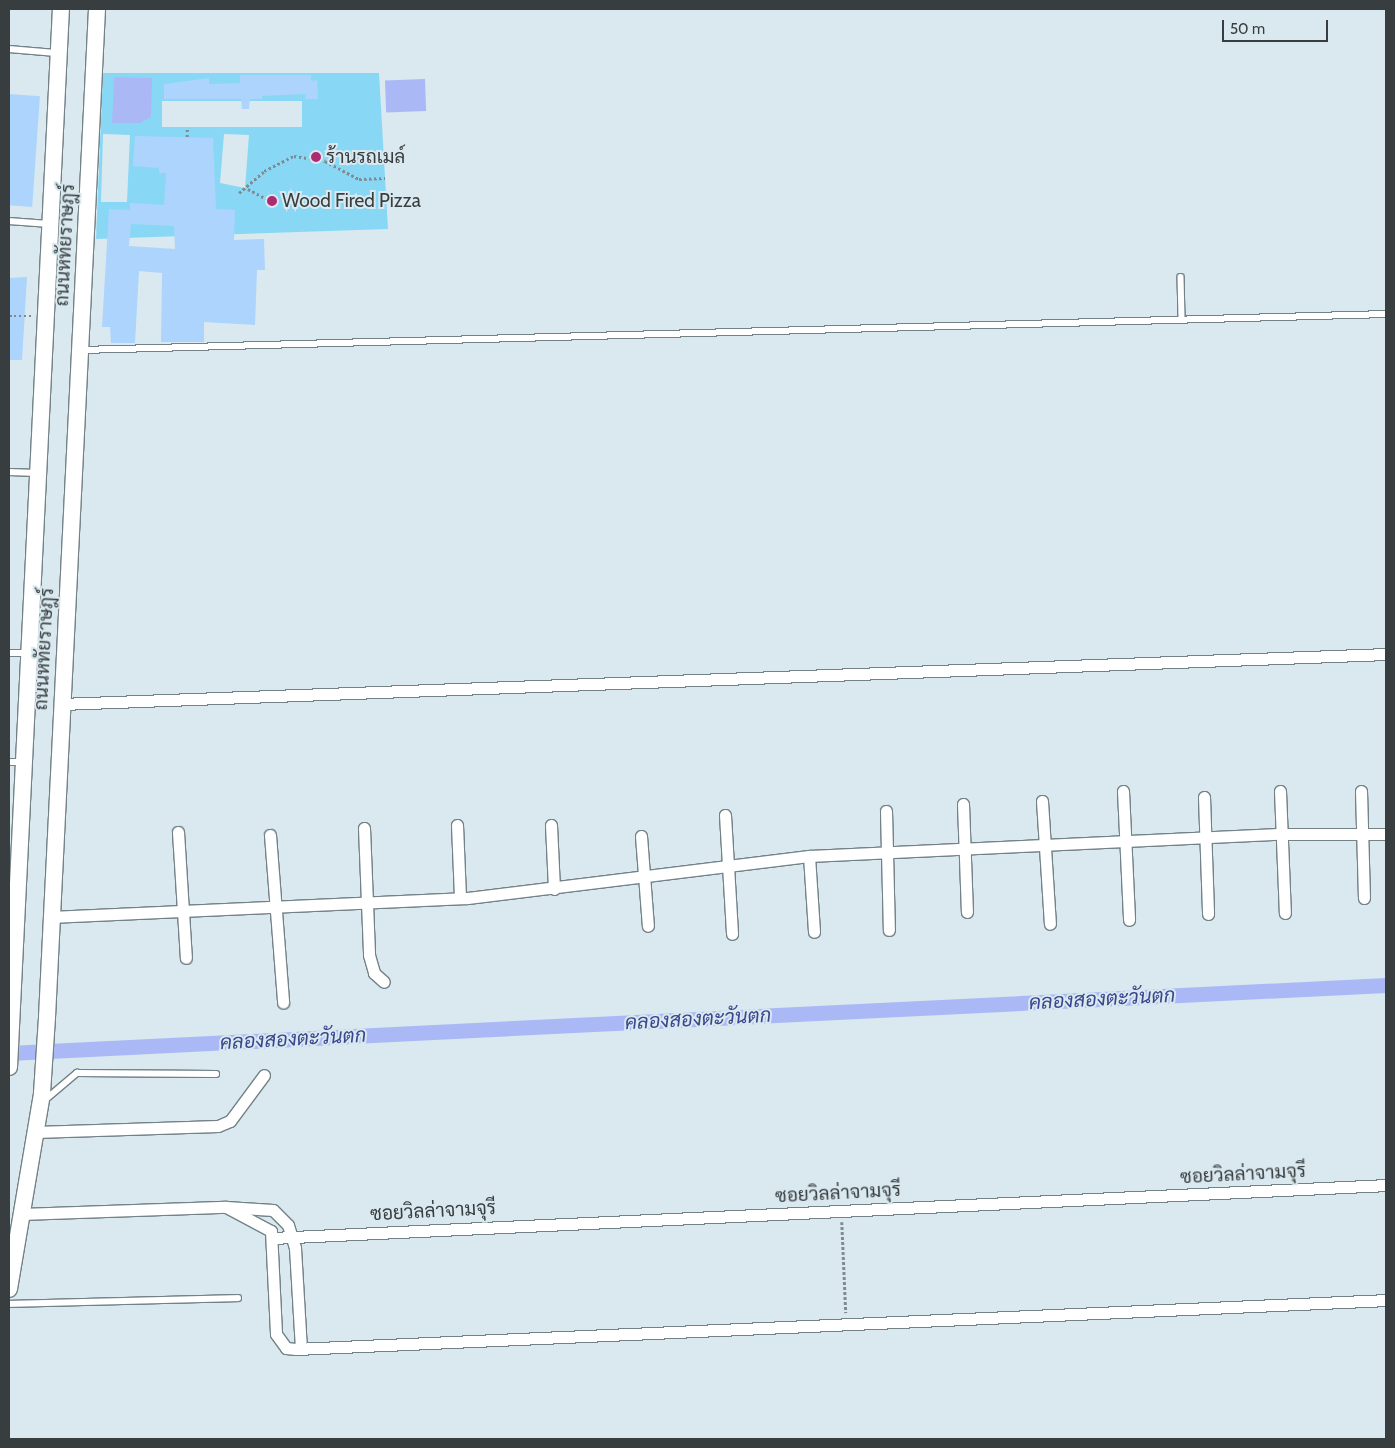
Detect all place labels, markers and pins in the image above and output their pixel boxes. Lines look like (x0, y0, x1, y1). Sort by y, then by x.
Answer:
place label: ร้านรถเมล์ (326, 146, 405, 168)
marker: ร้านรถเมล์ (310, 151, 322, 163)
place label: Wood Fired Pizza (282, 190, 421, 212)
marker: Wood Fired Pizza (266, 195, 278, 207)

